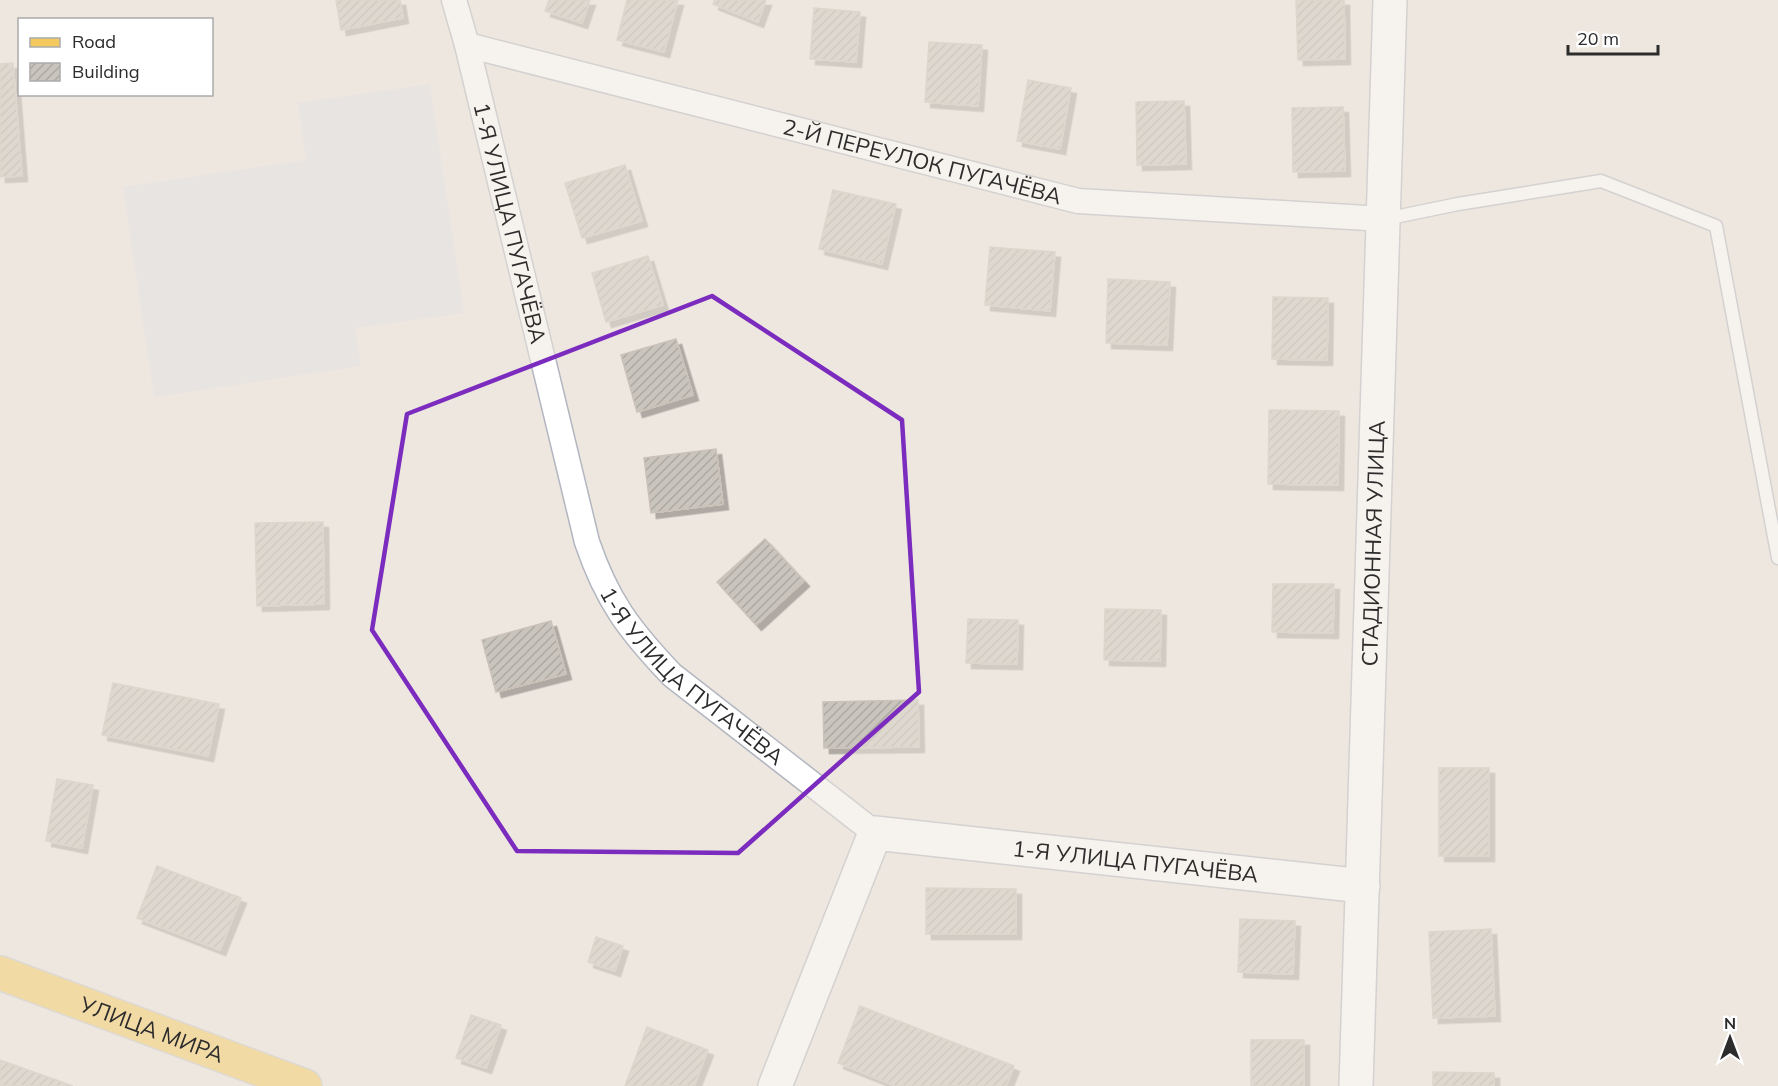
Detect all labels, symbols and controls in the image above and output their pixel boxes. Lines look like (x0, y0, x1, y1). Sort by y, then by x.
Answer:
legend (18, 18, 213, 96)
scale bar (1568, 18, 1658, 56)
text: 20 m (1577, 27, 1619, 50)
text: Road (72, 30, 116, 53)
text: Building (72, 60, 140, 83)
street label: 1-Я УЛИЦА ПУГАЧЁВА (467, 100, 553, 346)
street label: 2-Й ПЕРЕУЛОК ПУГАЧЁВА (780, 112, 1065, 210)
street label: СТАДИОННАЯ УЛИЦА (1355, 420, 1391, 667)
street label: 1-Я УЛИЦА ПУГАЧЁВА (594, 582, 790, 771)
street label: 1-Я УЛИЦА ПУГАЧЁВА (1011, 834, 1260, 889)
street label: УЛИЦА МИРА (75, 989, 228, 1069)
north arrow (1700, 1008, 1760, 1068)
text: N (1724, 1013, 1736, 1033)

